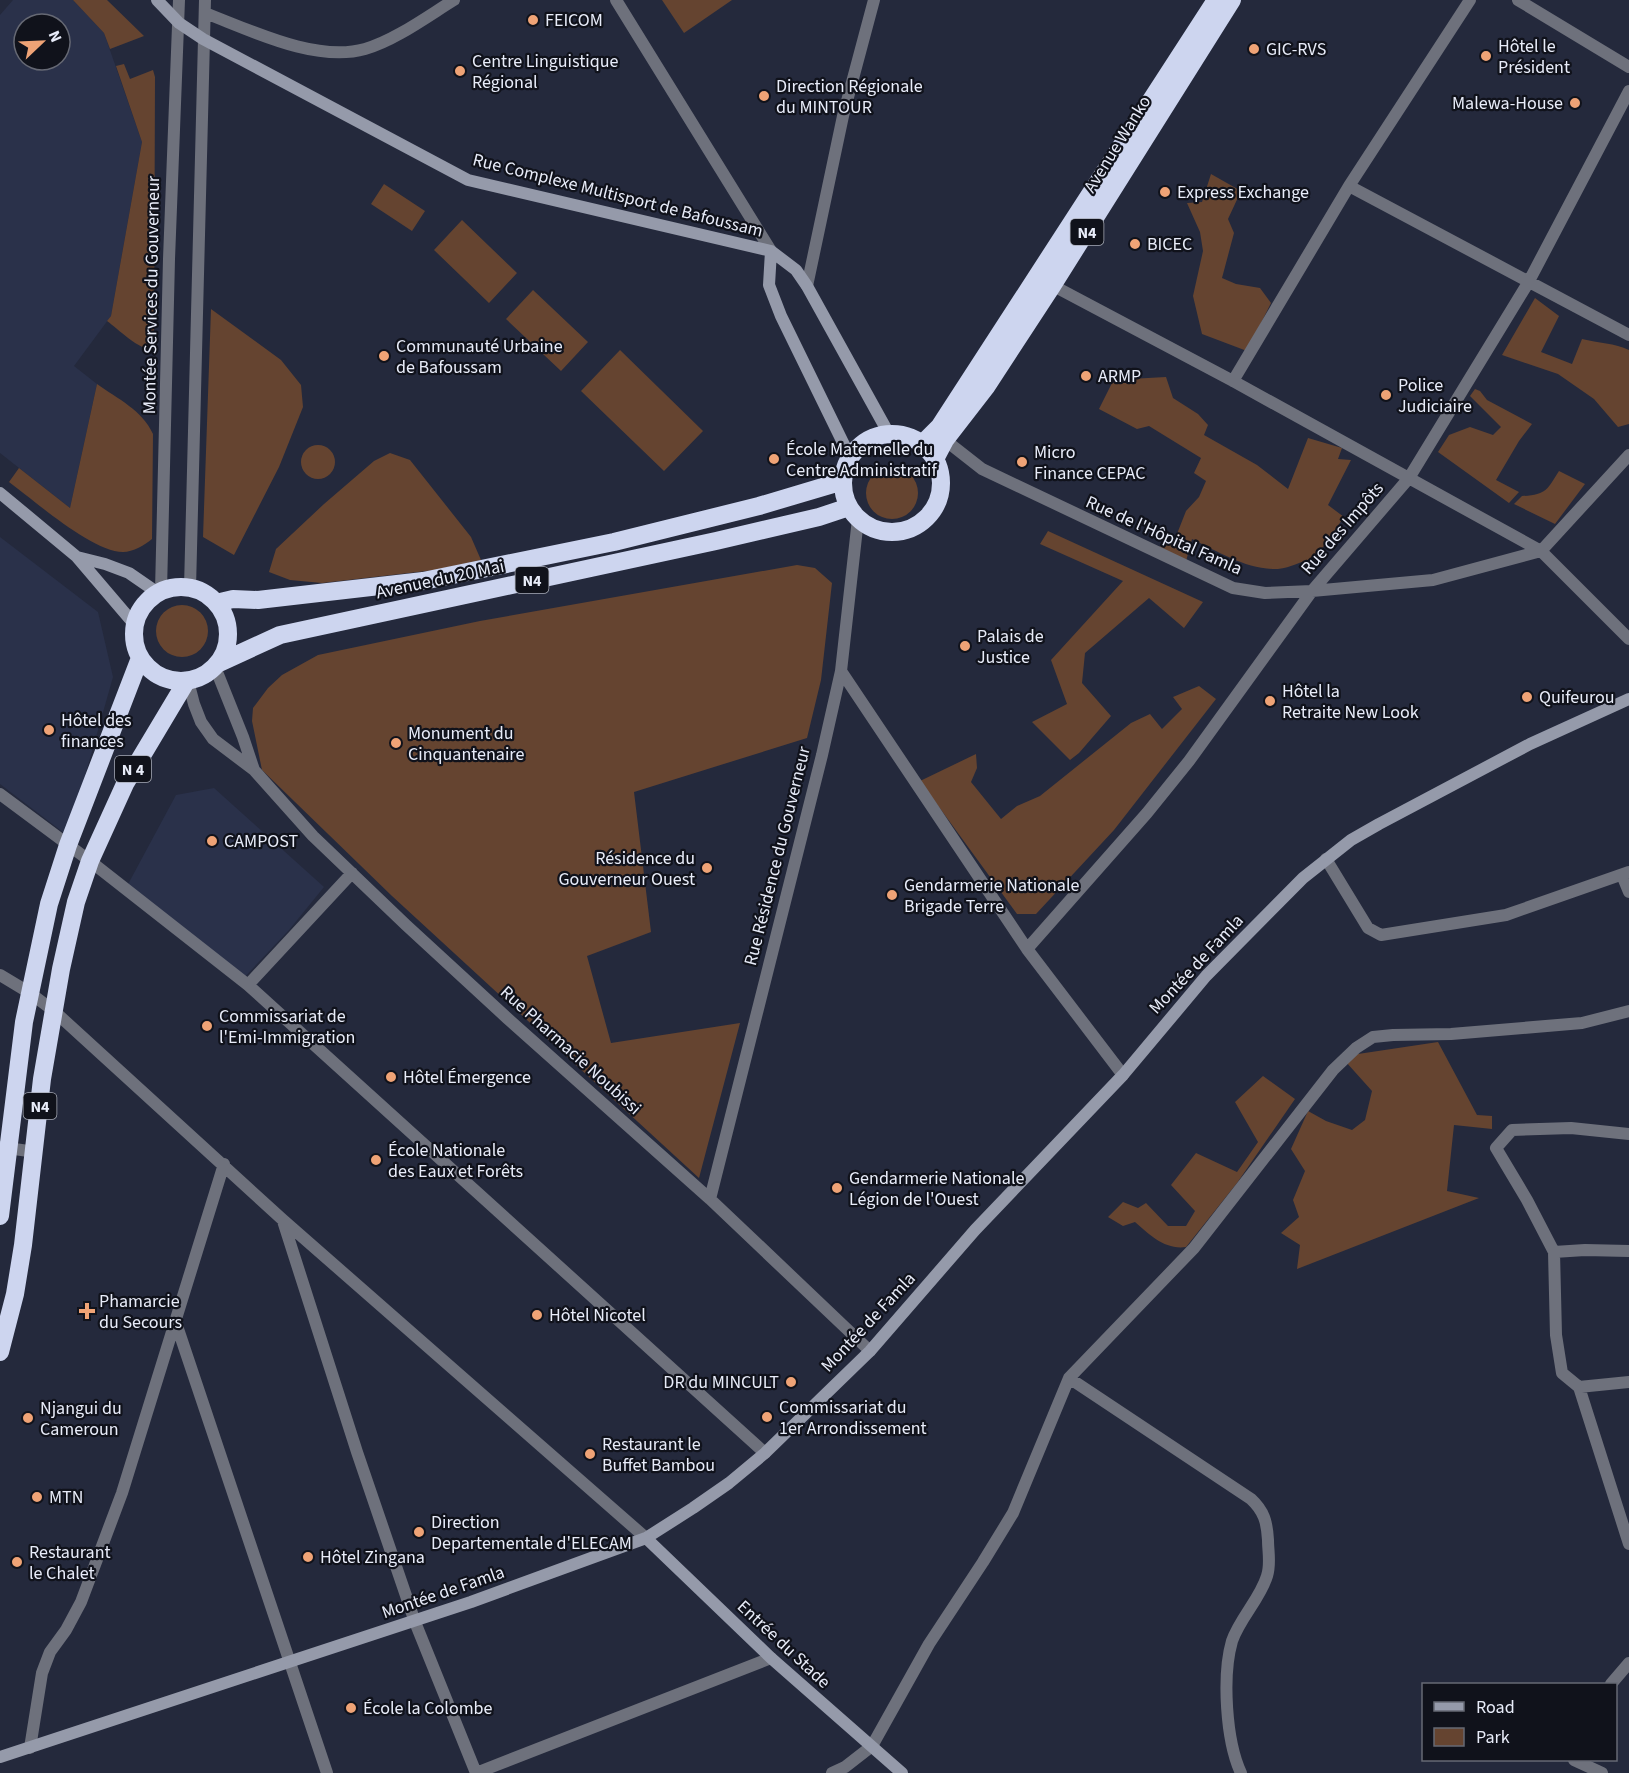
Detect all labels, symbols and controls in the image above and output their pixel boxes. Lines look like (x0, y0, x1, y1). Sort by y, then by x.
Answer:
place label: FEICOM (545, 8, 603, 33)
north arrow (12, 12, 72, 72)
marker: FEICOM (526, 13, 540, 27)
text: N (43, 27, 67, 46)
place label: Hôtel le Président (1498, 34, 1570, 80)
place label: GIC-RVS (1266, 37, 1326, 62)
marker: GIC-RVS (1247, 42, 1261, 56)
place label: Centre Linguistique Régional (472, 49, 619, 95)
marker: Hôtel le Président (1479, 49, 1493, 63)
marker: Centre Linguistique Régional (453, 64, 467, 78)
place label: Direction Régionale du MINTOUR (776, 74, 923, 120)
marker: Direction Régionale du MINTOUR (757, 89, 771, 103)
street label: Avenue Wanko (1078, 91, 1157, 198)
place label: Malewa-House (1452, 91, 1563, 116)
marker: Malewa-House (1568, 96, 1582, 110)
street label: Rue Complexe Multisport de Bafoussam (470, 147, 766, 244)
street label: Montée Services du Gouverneur (137, 175, 166, 414)
place label: Express Exchange (1177, 180, 1309, 205)
marker: Express Exchange (1158, 185, 1172, 199)
road number: N4 (1070, 219, 1104, 245)
place label: BICEC (1147, 232, 1192, 257)
marker: BICEC (1128, 237, 1142, 251)
place label: Communauté Urbaine de Bafoussam (396, 334, 563, 380)
marker: Communauté Urbaine de Bafoussam (377, 349, 391, 363)
place label: ARMP (1098, 364, 1141, 389)
marker: ARMP (1079, 369, 1093, 383)
place label: Police Judiciaire (1398, 373, 1472, 419)
marker: Police Judiciaire (1379, 388, 1393, 402)
place label: École Maternelle du Centre Administratif (786, 437, 938, 483)
place label: Micro Finance CEPAC (1034, 440, 1145, 486)
marker: École Maternelle du Centre Administratif (767, 452, 781, 466)
marker: Micro Finance CEPAC (1015, 455, 1029, 469)
street label: Rue des Impôts (1295, 477, 1390, 580)
street label: Rue de l'Hôpital Famla (1082, 490, 1246, 581)
street label: Avenue du 20 Mai (374, 554, 507, 605)
road number: N4 (516, 567, 548, 593)
place label: Palais de Justice (977, 624, 1044, 670)
marker: Palais de Justice (958, 639, 972, 653)
place label: Hôtel la Retraite New Look (1282, 679, 1419, 725)
place label: Quifeurou (1539, 685, 1615, 710)
marker: Quifeurou (1520, 690, 1534, 704)
marker: Hôtel la Retraite New Look (1263, 694, 1277, 708)
place label: Hôtel des finances (61, 708, 132, 754)
place label: Monument du Cinquantenaire (408, 721, 524, 767)
marker: Hôtel des finances (42, 723, 56, 737)
marker: Monument du Cinquantenaire (389, 736, 403, 750)
street label: Rue Résidence du Gouverneur (738, 743, 817, 968)
road number: N 4 (115, 756, 151, 782)
place label: CAMPOST (224, 829, 299, 854)
marker: CAMPOST (205, 834, 219, 848)
place label: Résidence du Gouverneur Ouest (558, 846, 695, 892)
marker: Résidence du Gouverneur Ouest (700, 861, 714, 875)
place label: Gendarmerie Nationale Brigade Terre (904, 873, 1079, 919)
marker: Gendarmerie Nationale Brigade Terre (885, 888, 899, 902)
street label: Montée de Famla (1143, 909, 1249, 1020)
street label: Rue Pharmacie Noubissi (495, 980, 647, 1121)
place label: Commissariat de l'Emi-Immigration (219, 1004, 355, 1050)
marker: Commissariat de l'Emi-Immigration (200, 1019, 214, 1033)
place label: Hôtel Émergence (403, 1065, 531, 1090)
marker: Hôtel Émergence (384, 1070, 398, 1084)
road number: N4 (24, 1093, 57, 1119)
place label: École Nationale des Eaux et Forêts (388, 1138, 523, 1184)
marker: École Nationale des Eaux et Forêts (369, 1153, 383, 1167)
place label: Gendarmerie Nationale Légion de l'Ouest (849, 1166, 1024, 1212)
marker: Gendarmerie Nationale Légion de l'Ouest (830, 1181, 844, 1195)
street label: Montée de Famla (815, 1267, 921, 1378)
place label: Phamarcie du Secours (99, 1289, 182, 1335)
place label: Hôtel Nicotel (549, 1303, 646, 1328)
marker: Phamarcie du Secours (80, 1304, 94, 1318)
marker: Hôtel Nicotel (530, 1308, 544, 1322)
place label: DR du MINCULT (663, 1370, 779, 1395)
marker: DR du MINCULT (784, 1375, 798, 1389)
place label: Commissariat du 1er Arrondissement (779, 1395, 927, 1441)
place label: Njangui du Cameroun (40, 1396, 122, 1442)
marker: Commissariat du 1er Arrondissement (760, 1410, 774, 1424)
marker: Njangui du Cameroun (21, 1411, 35, 1425)
place label: Restaurant le Buffet Bambou (602, 1432, 715, 1478)
marker: Restaurant le Buffet Bambou (583, 1447, 597, 1461)
place label: MTN (49, 1485, 83, 1510)
marker: MTN (30, 1490, 44, 1504)
place label: Direction Departementale d'ELECAM (431, 1510, 632, 1556)
marker: Direction Departementale d'ELECAM (412, 1525, 426, 1539)
place label: Restaurant le Chalet (29, 1540, 111, 1586)
place label: Hôtel Zingana (320, 1545, 425, 1570)
marker: Hôtel Zingana (301, 1550, 315, 1564)
marker: Restaurant le Chalet (10, 1555, 24, 1569)
street label: Montée de Famla (378, 1560, 508, 1625)
street label: Entrée du Stade (732, 1595, 836, 1694)
legend (1422, 1683, 1617, 1761)
text: Road (1476, 1695, 1515, 1720)
place label: École la Colombe (363, 1696, 493, 1721)
marker: École la Colombe (344, 1701, 358, 1715)
text: Park (1476, 1725, 1510, 1750)

